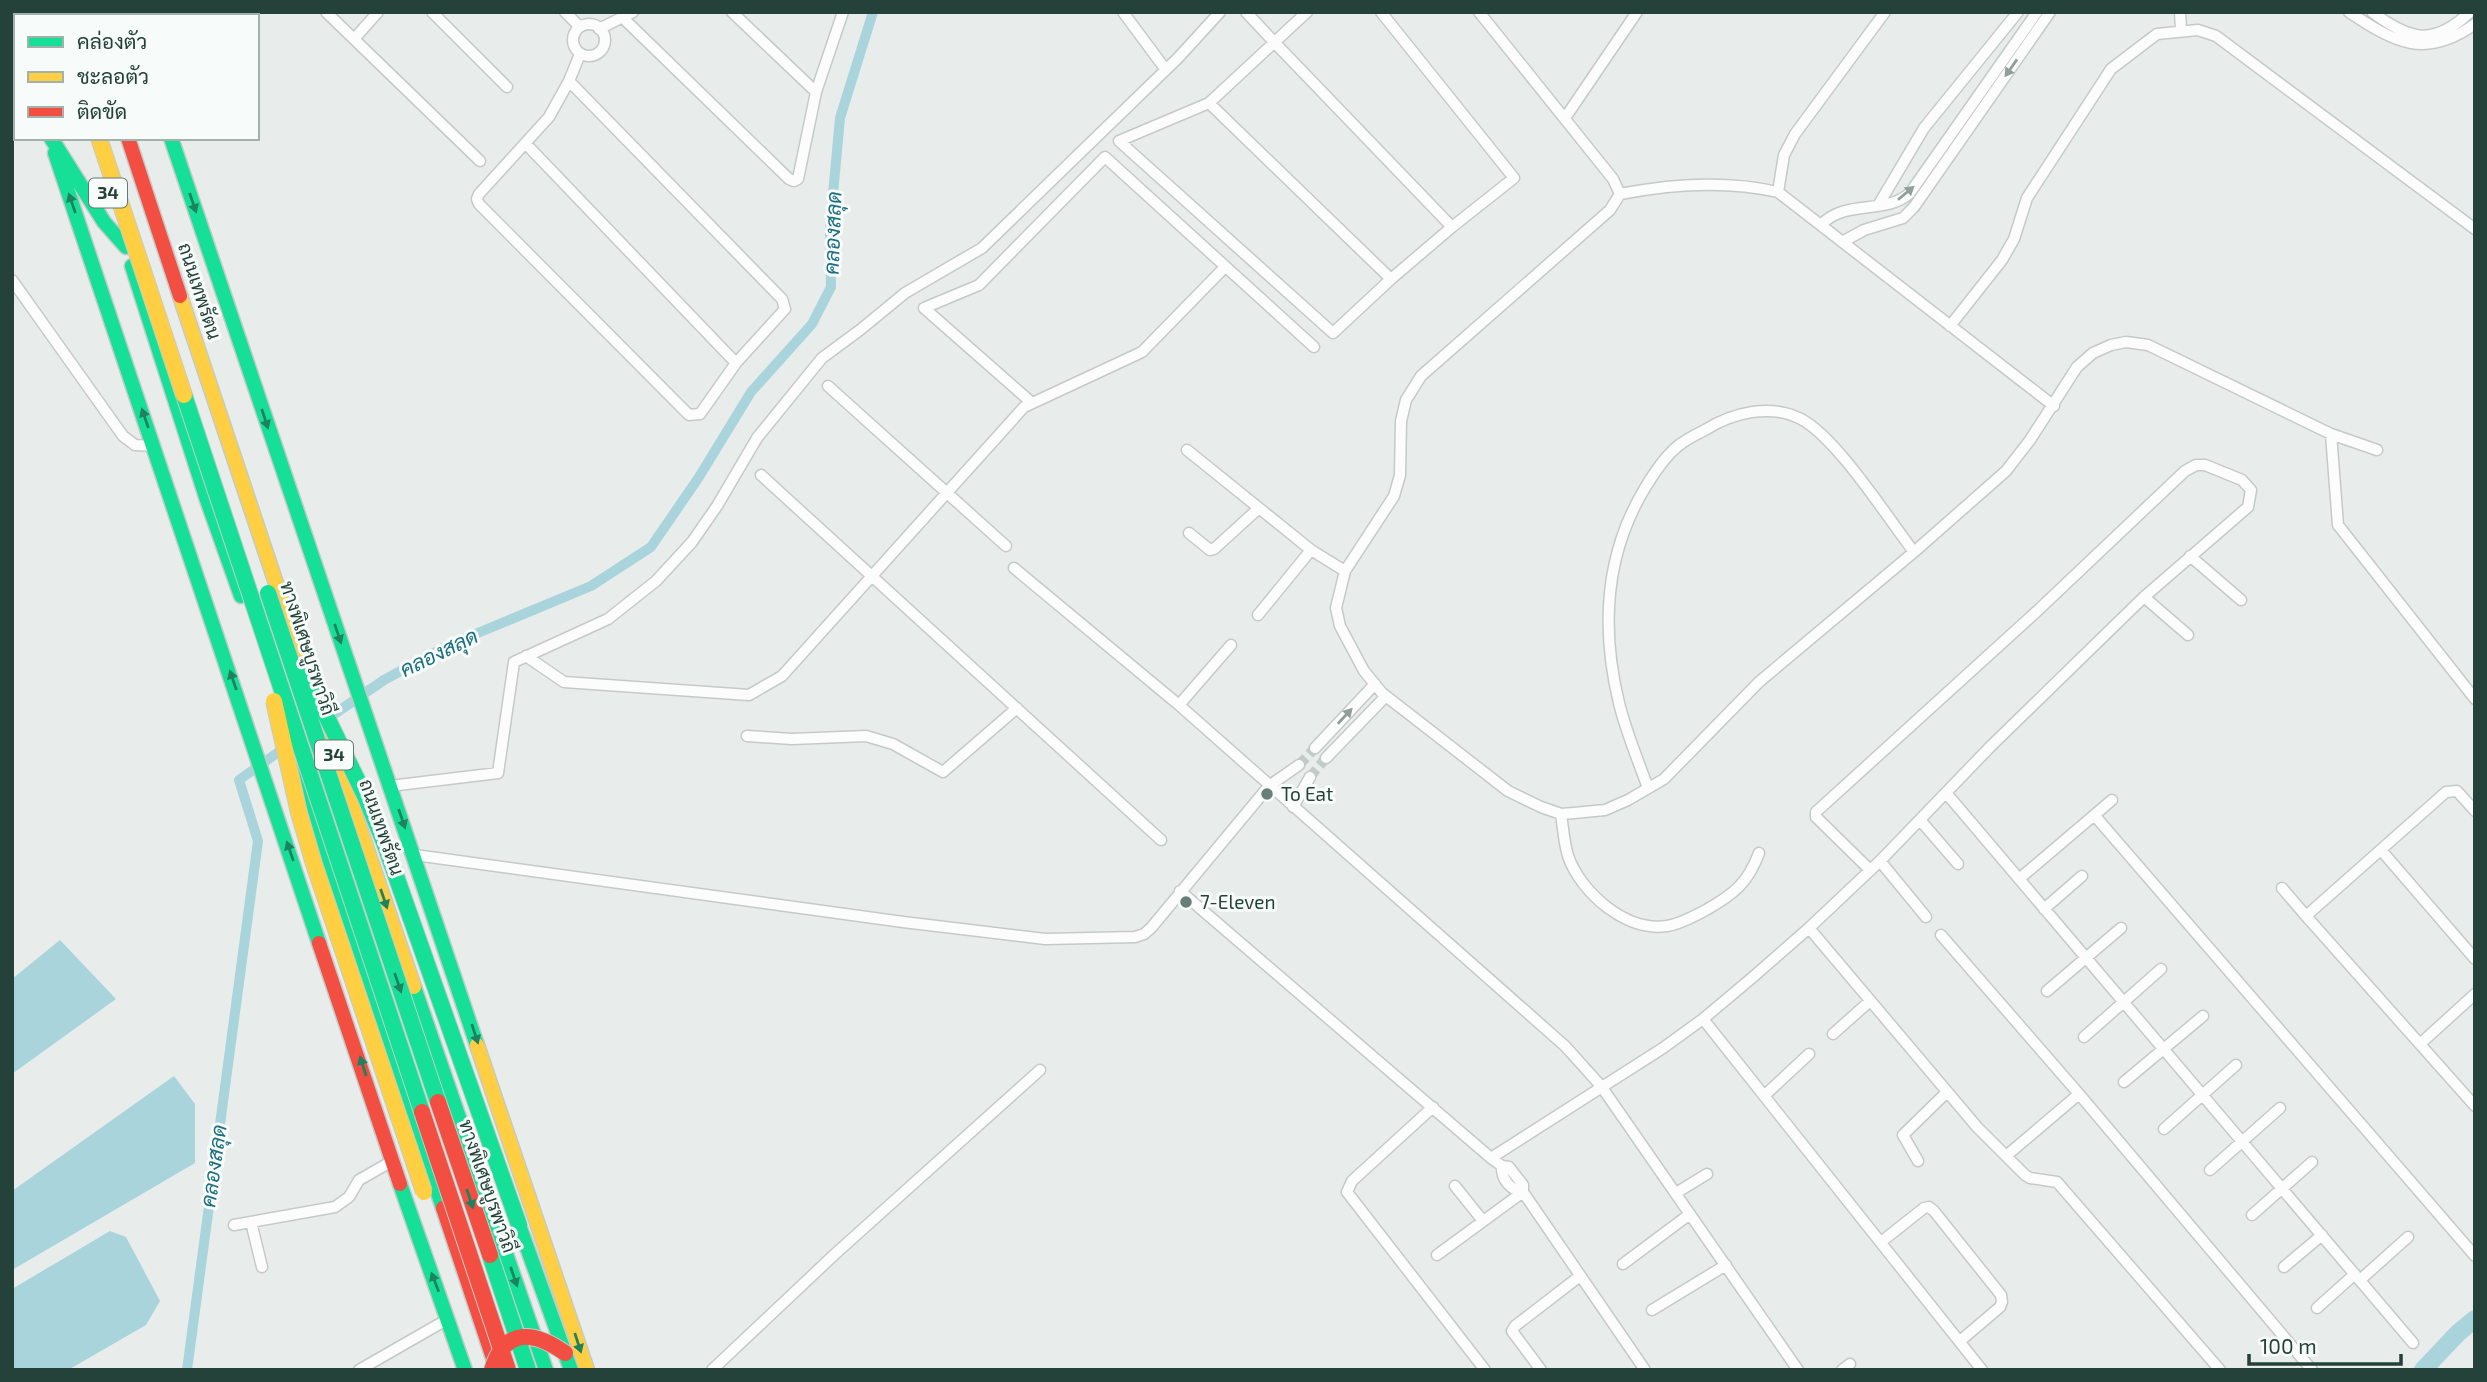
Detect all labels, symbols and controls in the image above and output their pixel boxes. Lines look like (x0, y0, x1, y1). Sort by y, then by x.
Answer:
legend (14, 14, 259, 140)
text: คล่องตัว (77, 28, 147, 53)
one-way arrow (2004, 59, 2018, 77)
text: ชะลอตัว (77, 63, 149, 88)
text: ติดขัด (77, 98, 127, 123)
road number: 34 (89, 178, 127, 208)
one-way arrow (1897, 186, 1915, 201)
water label: คลองสลุด (818, 191, 848, 275)
one-way arrow (66, 192, 77, 213)
one-way arrow (188, 193, 199, 214)
street label: ถนนเทพรัตน (174, 240, 227, 342)
one-way arrow (139, 408, 150, 429)
one-way arrow (260, 408, 271, 429)
street label: ทางพิเศษบูรพาวิถี (273, 578, 341, 719)
water label: คลองสลุด (395, 622, 483, 684)
one-way arrow (333, 624, 344, 645)
one-way arrow (227, 670, 238, 691)
one-way arrow (1337, 707, 1353, 725)
road number: 34 (315, 740, 353, 770)
street label: ถนนเทพรัตน (355, 776, 410, 878)
place label: To Eat (1281, 782, 1333, 805)
marker: To Eat (1259, 786, 1275, 802)
one-way arrow (397, 809, 408, 830)
one-way arrow (285, 840, 295, 861)
one-way arrow (379, 889, 390, 910)
place label: 7-Eleven (1200, 890, 1276, 913)
marker: 7-Eleven (1178, 894, 1194, 910)
one-way arrow (393, 973, 404, 994)
one-way arrow (470, 1024, 481, 1045)
one-way arrow (357, 1056, 367, 1077)
street label: ทางพิเศษบูรพาวิถี (452, 1116, 522, 1256)
water label: คลองสลุด (194, 1123, 234, 1209)
one-way arrow (466, 1188, 476, 1209)
one-way arrow (509, 1266, 520, 1287)
one-way arrow (430, 1271, 441, 1292)
scale bar (2249, 1322, 2401, 1366)
one-way arrow (573, 1333, 584, 1354)
text: 100 m (2260, 1333, 2317, 1358)

